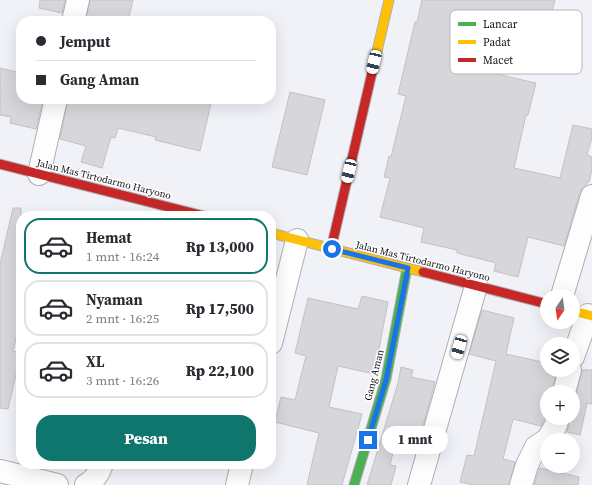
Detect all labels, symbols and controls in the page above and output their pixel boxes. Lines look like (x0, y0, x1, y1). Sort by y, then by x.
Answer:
legend (450, 10, 582, 74)
text: Lancar (483, 17, 518, 32)
text: Jemput (60, 31, 110, 52)
text: Padat (483, 35, 511, 50)
car (365, 49, 383, 75)
text: Macet (483, 53, 513, 68)
text: Gang Aman (60, 69, 139, 90)
street label: Jalan Mas Tirtodarmo Haryono (34, 156, 173, 202)
car (340, 158, 358, 184)
text: Hemat (86, 227, 132, 248)
icon: car (38, 228, 74, 264)
text: Rp 13,000 (186, 236, 254, 257)
street label: Jalan Mas Tirtodarmo Haryono (353, 238, 492, 284)
route start (323, 240, 341, 258)
text: 1 mnt · 16:24 (86, 248, 159, 265)
text: Nyaman (86, 289, 143, 310)
north arrow (540, 289, 580, 329)
map controls (540, 289, 580, 473)
icon: car (38, 290, 74, 326)
text: Rp 17,500 (186, 298, 254, 319)
text: 2 mnt · 16:25 (86, 310, 159, 327)
car (450, 334, 468, 360)
button: layers (540, 337, 580, 377)
street label: Gang Aman (361, 348, 387, 402)
text: XL (86, 351, 105, 372)
icon: car (38, 352, 74, 388)
text: Rp 22,100 (186, 360, 254, 381)
text: 3 mnt · 16:26 (86, 372, 159, 389)
button: + (540, 385, 580, 425)
button: Pesan (36, 415, 256, 461)
callout: 1 mnt (382, 426, 448, 454)
route end (359, 431, 377, 449)
text: 1 mnt (398, 431, 432, 448)
button: − (540, 433, 580, 473)

